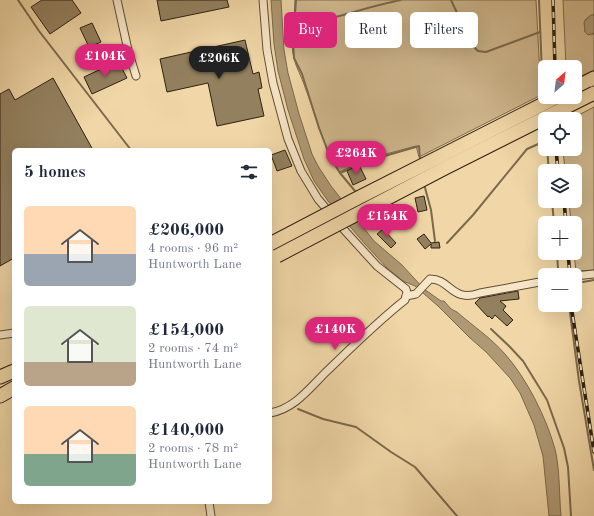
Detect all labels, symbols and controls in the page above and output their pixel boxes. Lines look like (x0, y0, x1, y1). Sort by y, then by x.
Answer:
chip: Buy (284, 12, 337, 48)
chip: Rent (345, 12, 402, 48)
chip: Filters (410, 12, 478, 48)
pin: £104K (77, 44, 133, 78)
pin: £206K (191, 46, 247, 80)
text: £104K (84, 50, 126, 63)
text: £206K (198, 52, 240, 65)
north arrow (538, 60, 582, 104)
map controls (538, 60, 582, 312)
button: locate (538, 112, 582, 156)
pin: £264K (328, 141, 384, 175)
text: £264K (335, 147, 377, 160)
icon: filters (238, 161, 260, 183)
text: 5 homes (24, 164, 86, 181)
button: layers (538, 164, 582, 208)
pin: £154K (359, 204, 415, 238)
text: £154K (366, 210, 408, 223)
button: + (538, 216, 582, 260)
icon: home (56, 222, 104, 270)
text: £206,000 (148, 222, 224, 239)
text: 4 rooms · 96 m² (148, 242, 238, 255)
text: Huntworth Lane (148, 258, 241, 271)
button: − (538, 268, 582, 312)
pin: £140K (307, 317, 363, 351)
icon: home (56, 322, 104, 370)
text: £154,000 (148, 322, 224, 339)
text: £140K (314, 323, 356, 336)
text: 2 rooms · 74 m² (148, 342, 238, 355)
text: Huntworth Lane (148, 358, 241, 371)
icon: home (56, 422, 104, 470)
text: £140,000 (148, 422, 224, 439)
text: 2 rooms · 78 m² (148, 442, 238, 455)
text: Huntworth Lane (148, 458, 241, 471)

